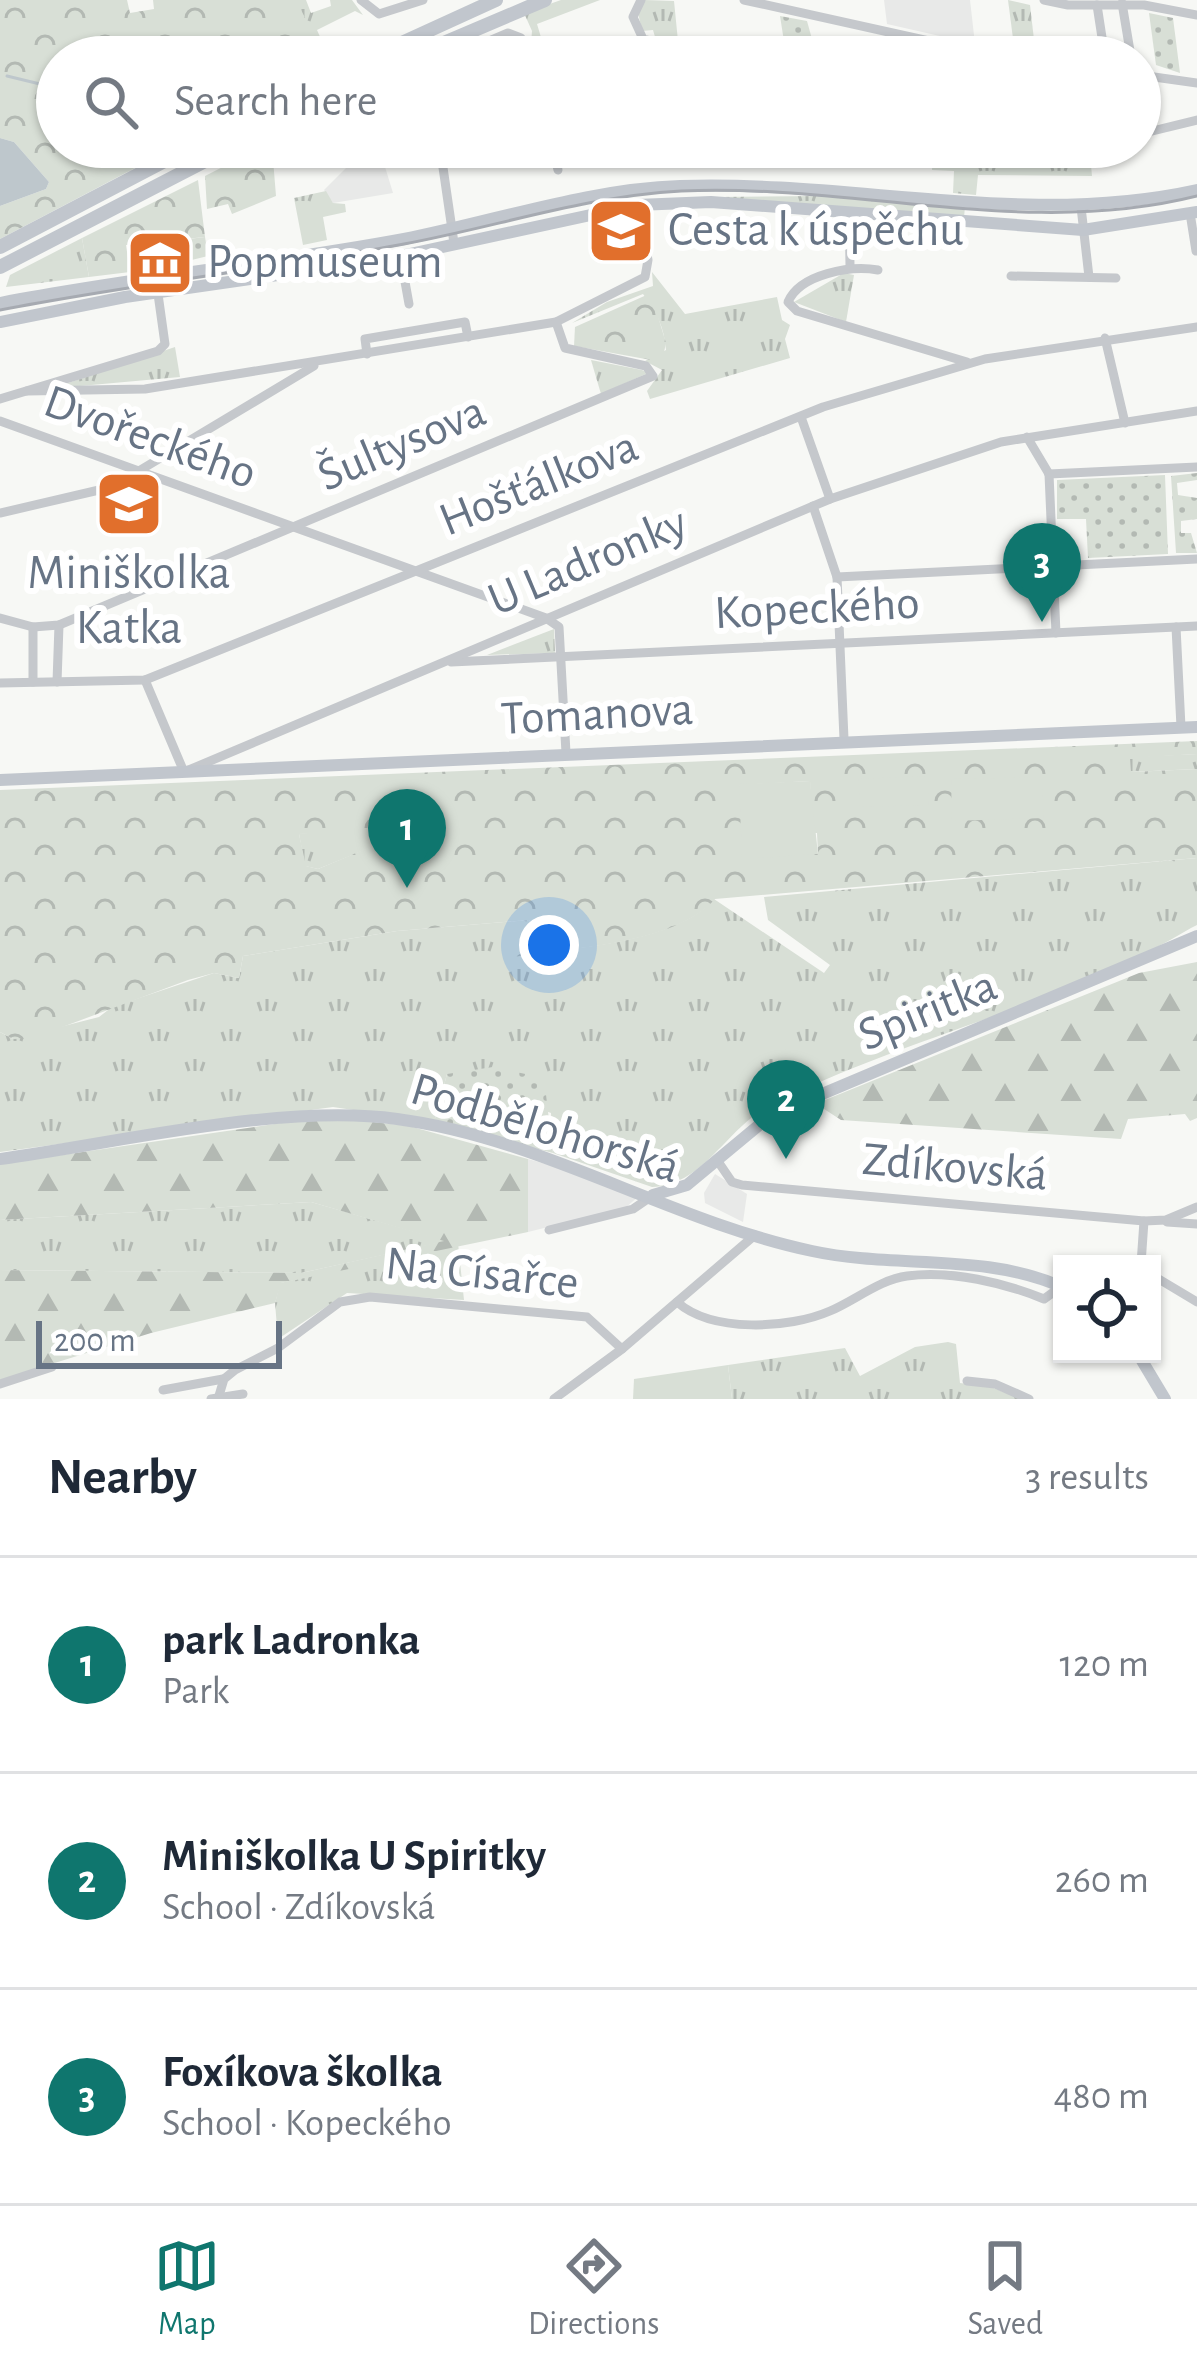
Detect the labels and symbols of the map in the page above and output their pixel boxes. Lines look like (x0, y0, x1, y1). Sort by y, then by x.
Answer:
school or university icon: Cesta k úspěchu (586, 196, 656, 266)
place label: Cesta k úspěchu (668, 207, 964, 255)
museum icon: Popmuseum (125, 228, 195, 298)
place label: Popmuseum (207, 239, 443, 287)
street label: Dvořeckého (38, 378, 262, 498)
street label: Šultysova (310, 384, 493, 501)
street label: Hošťálkova (433, 423, 645, 545)
school or university icon: Miniškolka Katka (94, 469, 164, 539)
street label: U Ladronky (482, 499, 694, 625)
pin: 3 (1003, 523, 1081, 622)
place label: Miniškolka Katka (27, 550, 231, 653)
street label: Kopeckého (713, 580, 921, 638)
street label: Tomanova (499, 686, 695, 744)
pin: 1 (368, 789, 446, 888)
your location (519, 915, 579, 975)
street label: Spiritka (852, 962, 1004, 1060)
pin: 2 (747, 1060, 825, 1159)
street label: Podbělohorská (405, 1065, 685, 1193)
street label: Zdíkovská (860, 1136, 1050, 1200)
street label: Na Císařce (383, 1240, 581, 1308)
scale bar (36, 1315, 282, 1368)

